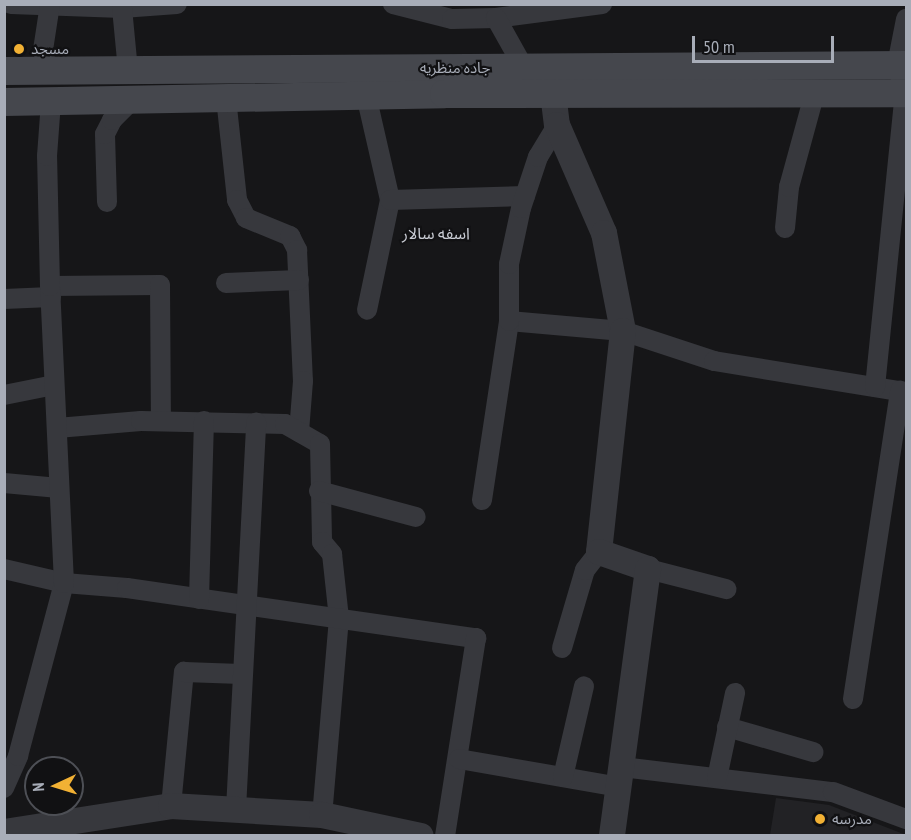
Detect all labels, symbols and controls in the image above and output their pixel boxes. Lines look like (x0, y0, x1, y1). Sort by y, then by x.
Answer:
scale bar (695, 24, 838, 62)
text: 50 m (703, 35, 735, 58)
place label: مسجد (31, 40, 69, 58)
marker: مسجد (12, 42, 26, 56)
street label: جاده منظریه (420, 59, 490, 77)
district label: اسفه سالار (402, 223, 470, 243)
north arrow (24, 756, 84, 816)
text: N (28, 782, 48, 792)
place label: مدرسه (832, 810, 872, 828)
marker: مدرسه (813, 812, 827, 826)

